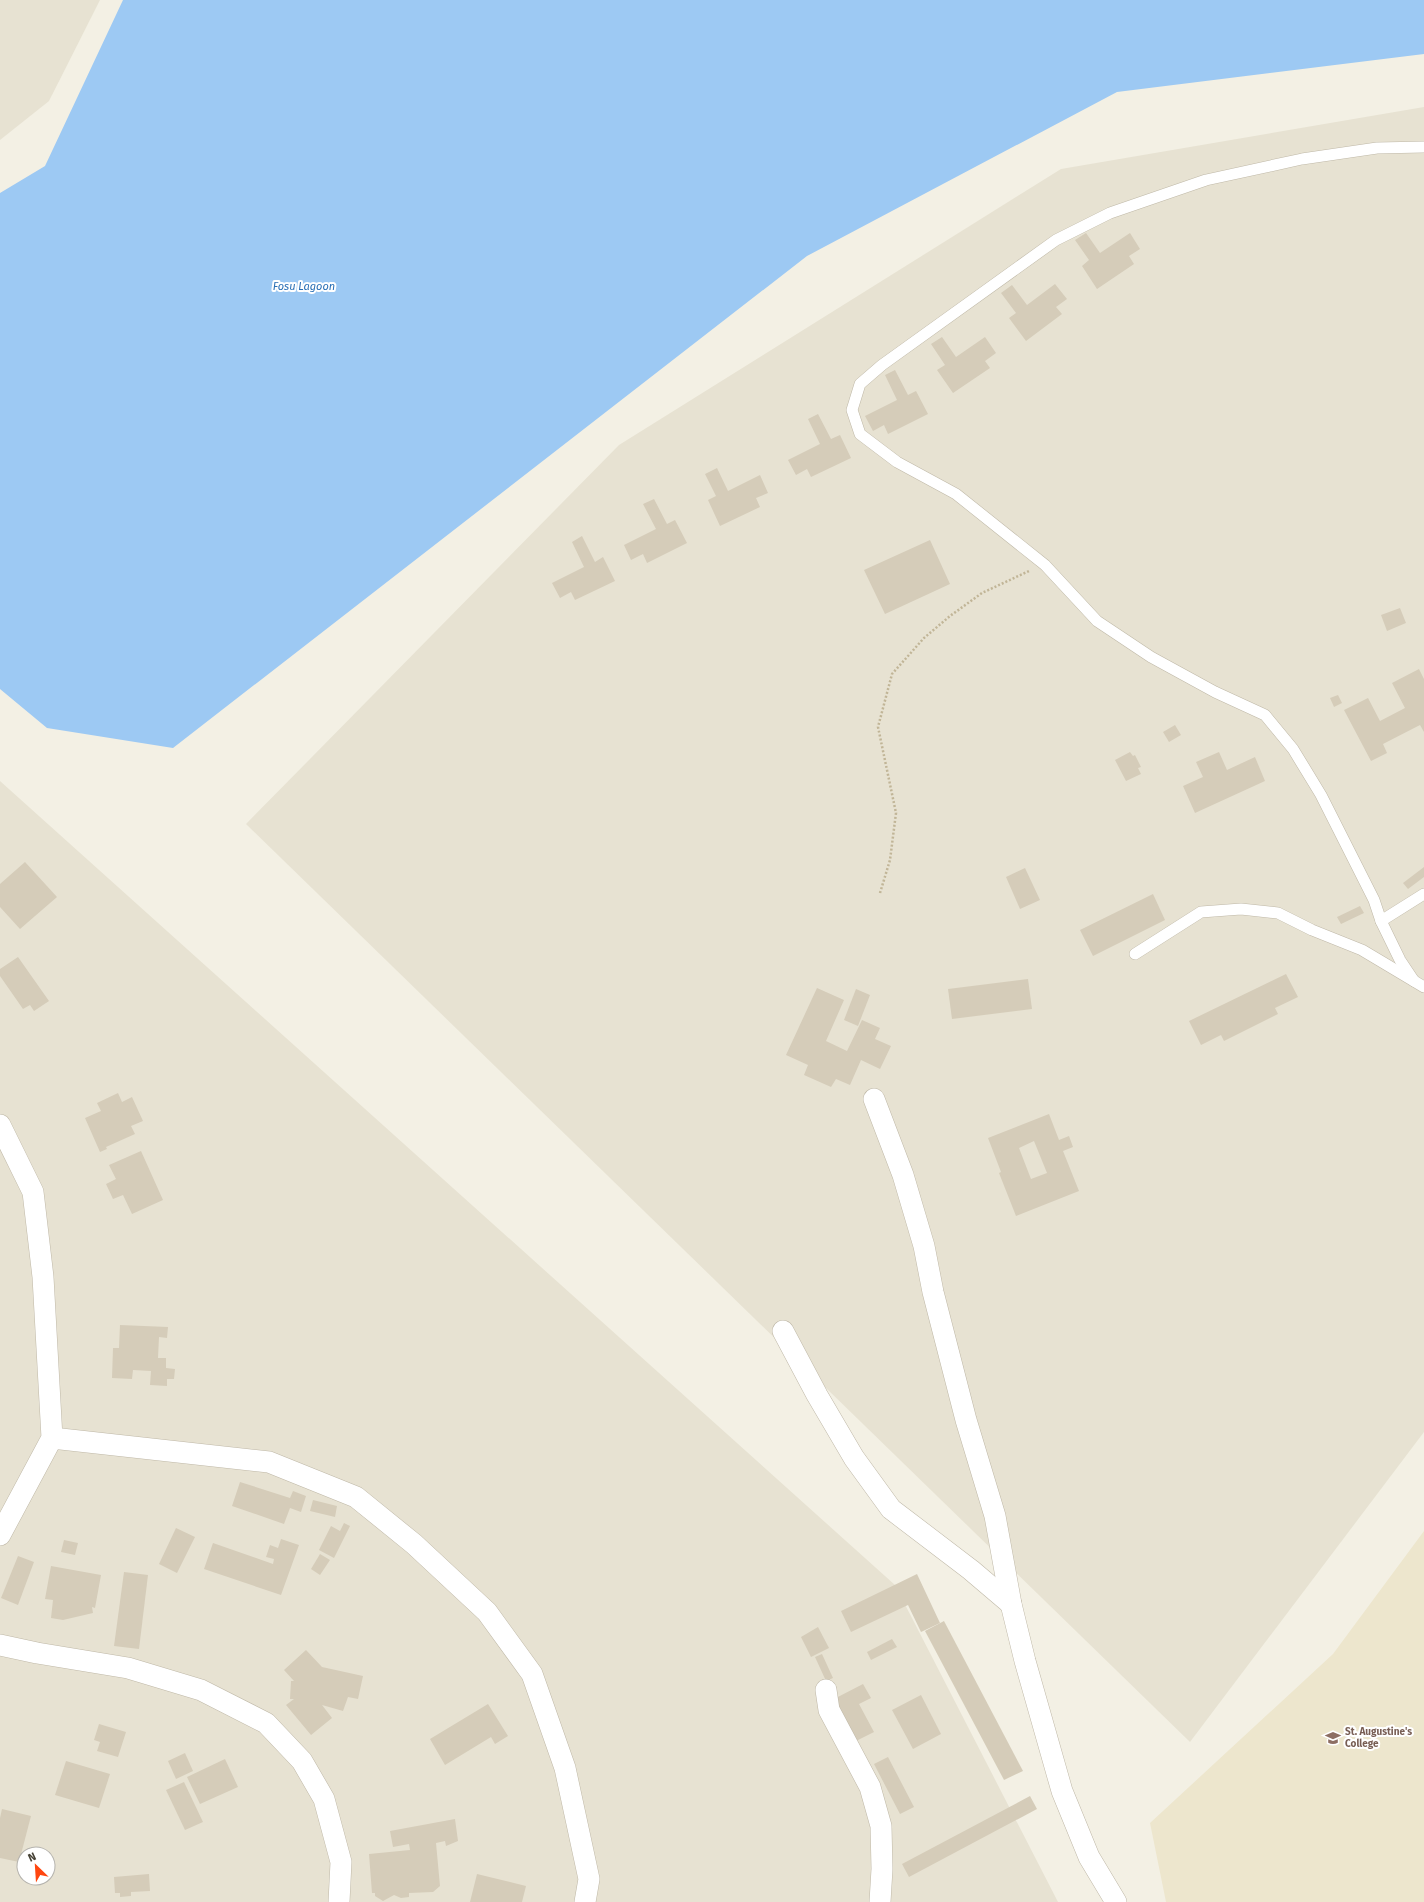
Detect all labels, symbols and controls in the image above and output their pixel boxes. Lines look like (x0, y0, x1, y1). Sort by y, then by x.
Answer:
water label: Fosu Lagoon (273, 280, 335, 293)
place label: St. Augustine's College (1345, 1726, 1412, 1750)
school or university icon: St. Augustine's College (1324, 1729, 1342, 1747)
north arrow (16, 1846, 56, 1886)
text: N (26, 1850, 38, 1865)

